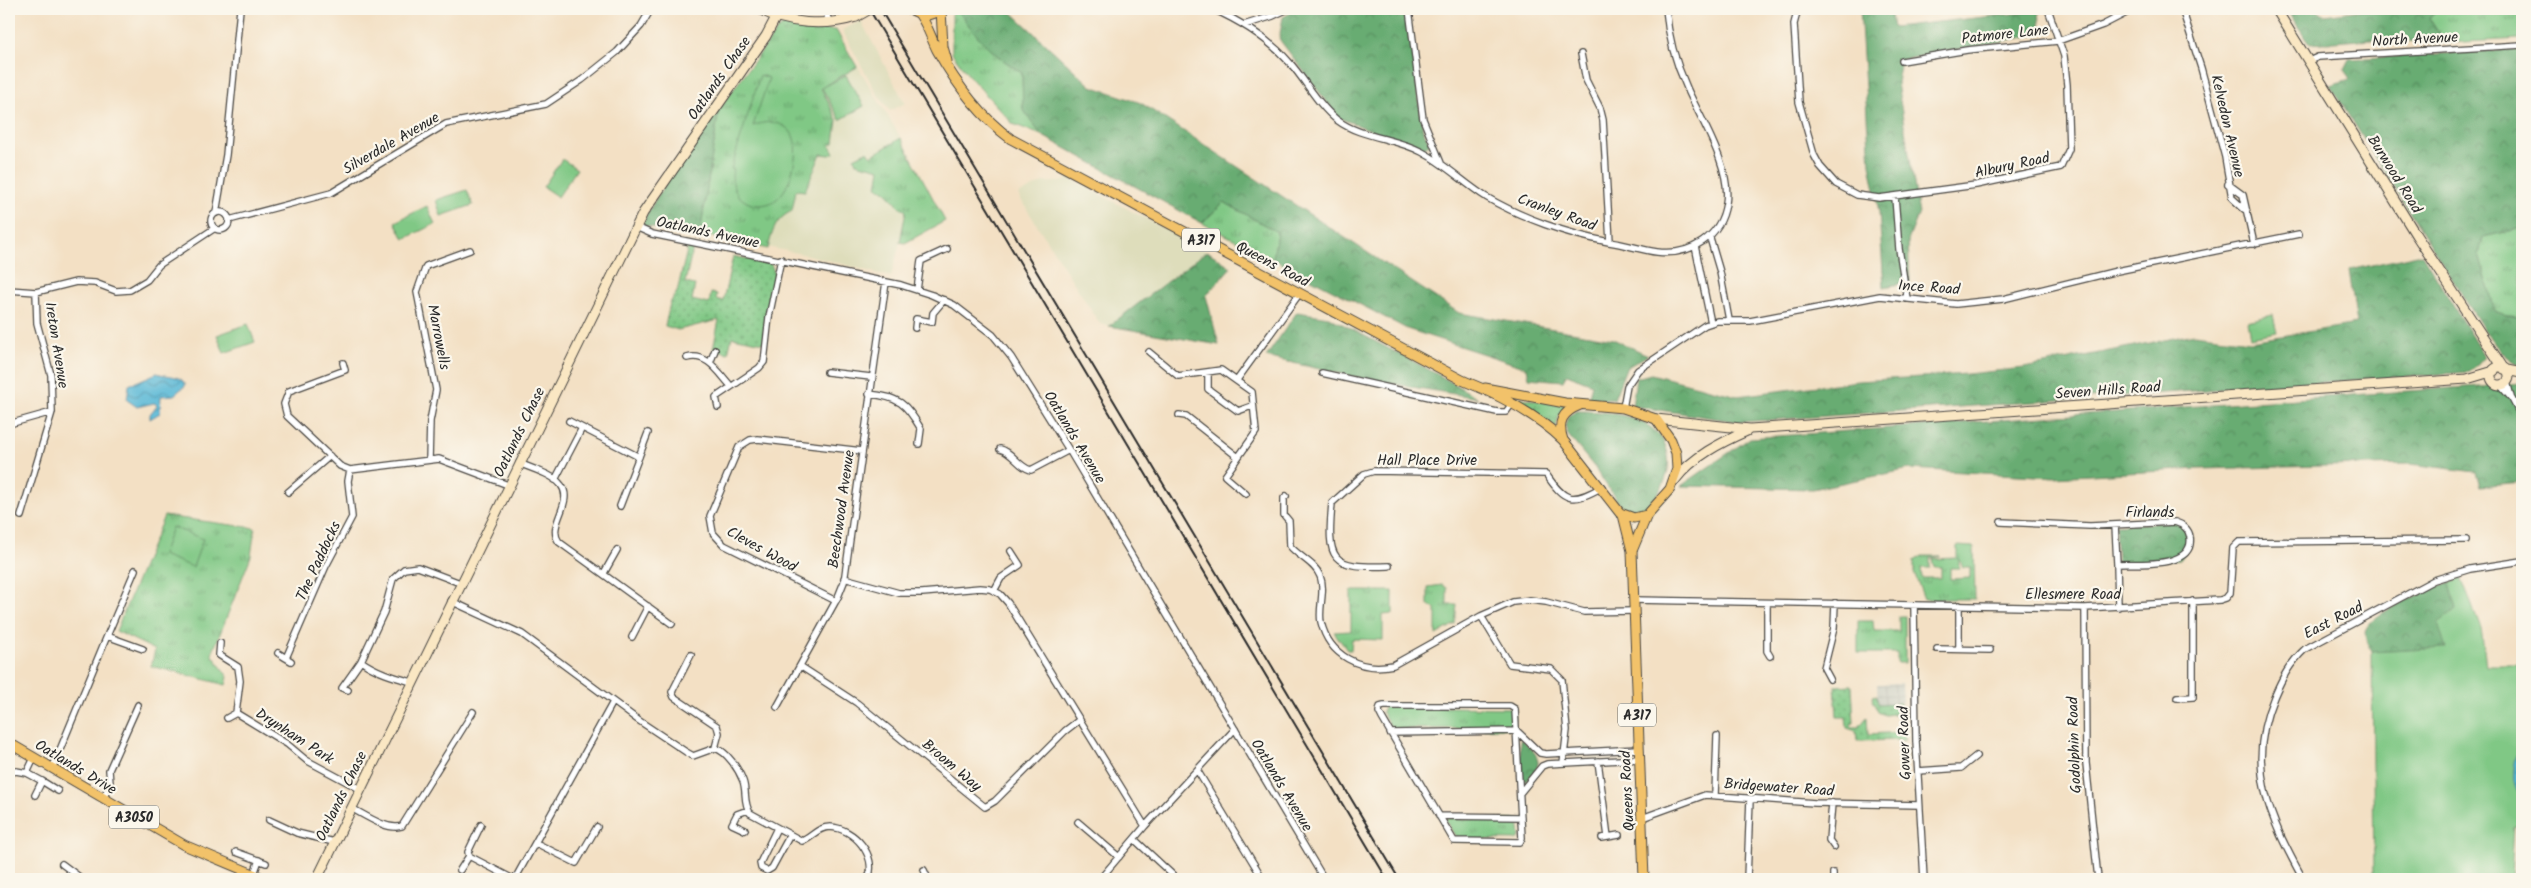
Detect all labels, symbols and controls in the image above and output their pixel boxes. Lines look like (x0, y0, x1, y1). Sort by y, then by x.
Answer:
street label: Patmore Lane (1960, 18, 2050, 51)
street label: North Avenue (2372, 26, 2459, 54)
street label: Oatlands Chase (682, 31, 758, 126)
street label: Kelvedon Avenue (2204, 72, 2251, 180)
street label: Silverdale Avenue (339, 106, 445, 181)
street label: Burwood Road (2360, 130, 2428, 219)
street label: Albury Road (1973, 146, 2052, 186)
street label: Cranley Road (1514, 188, 1600, 239)
street label: Oatlands Avenue (654, 210, 762, 256)
road number: A317 (1182, 228, 1220, 252)
street label: Queens Road (1231, 235, 1314, 295)
street label: Ince Road (1897, 274, 1961, 302)
street label: Ireton Avenue (37, 300, 75, 390)
street label: Marrowells (420, 302, 456, 373)
street label: Seven Hills Road (2055, 375, 2162, 407)
street label: Oatlands Chase (488, 383, 552, 482)
street label: Oatlands Avenue (1037, 386, 1112, 489)
street label: Beechwood Avenue (822, 448, 862, 570)
street label: Hall Place Drive (1377, 449, 1477, 473)
street label: Firlands (2126, 501, 2175, 525)
street label: The Paddocks (290, 517, 348, 605)
street label: Cleves Wood (722, 521, 802, 579)
street label: Ellesmere Road (2025, 583, 2121, 607)
street label: East Road (2299, 595, 2368, 646)
street label: Godolphin Road (2061, 696, 2089, 794)
street label: Drynham Park (250, 702, 339, 772)
road number: A317 (1618, 704, 1656, 726)
street label: Gower Road (1892, 705, 1918, 780)
street label: Broom Way (916, 733, 987, 799)
street label: Oatlands Drive (30, 734, 121, 802)
street label: Oatlands Avenue (1244, 734, 1319, 837)
street label: Oatlands Chase (310, 747, 374, 846)
street label: Queens Road (1614, 749, 1642, 832)
street label: Bridgewater Road (1723, 772, 1835, 804)
road number: A3050 (109, 806, 159, 829)

